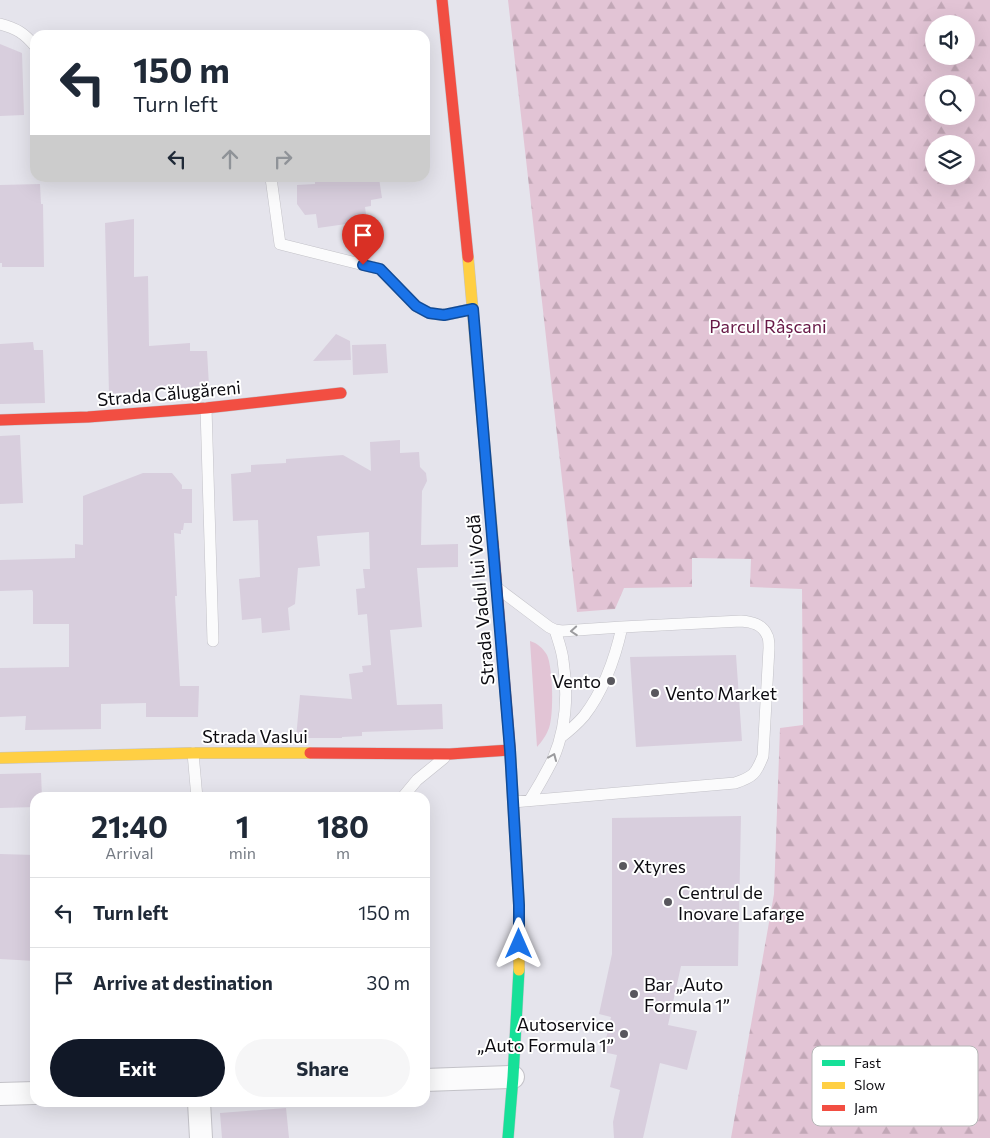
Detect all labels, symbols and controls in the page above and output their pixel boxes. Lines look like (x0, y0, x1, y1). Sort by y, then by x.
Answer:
map controls (925, 15, 975, 185)
button: sound (925, 15, 975, 65)
text: 150 m (133, 47, 230, 90)
icon: left (50, 50, 115, 115)
button: search (925, 75, 975, 125)
text: Turn left (133, 90, 218, 117)
button: layers (925, 135, 975, 185)
icon: left (163, 145, 191, 173)
icon: ahead (216, 145, 244, 173)
icon: right (269, 145, 297, 173)
pin (342, 214, 384, 265)
icon: arrive (349, 221, 377, 249)
park label: Parcul Râșcani (709, 315, 827, 338)
street label: Strada Călugăreni (96, 376, 242, 410)
street label: Strada Vadul lui Vodă (462, 514, 498, 686)
one-way arrow (569, 625, 577, 636)
place label: Vento (552, 670, 601, 692)
marker: Vento (605, 675, 617, 687)
place label: Vento Market (665, 682, 777, 704)
marker: Vento Market (649, 687, 661, 699)
street label: Strada Vaslui (202, 725, 308, 747)
one-way arrow (547, 753, 557, 762)
text: 21:40 (91, 807, 168, 844)
text: 1 (236, 807, 249, 844)
text: 180 (317, 807, 369, 844)
text: Arrival (105, 843, 154, 862)
text: min (229, 843, 256, 862)
text: m (336, 843, 350, 862)
place label: Xtyres (633, 855, 686, 877)
marker: Xtyres (617, 860, 629, 872)
place label: Centrul de Inovare Lafarge (678, 881, 804, 924)
marker: Centrul de Inovare Lafarge (662, 896, 674, 908)
icon: left (50, 899, 78, 927)
text: Turn left (93, 901, 168, 924)
text: 150 m (358, 901, 410, 924)
position arrow (492, 917, 544, 969)
icon: arrive (50, 969, 78, 997)
text: Arrive at destination (93, 971, 273, 994)
text: 30 m (367, 971, 410, 994)
place label: Bar „Auto Formula 1” (644, 973, 730, 1016)
marker: Bar „Auto Formula 1” (628, 988, 640, 1000)
place label: Autoservice „Auto Formula 1” (477, 1013, 614, 1056)
marker: Autoservice „Auto Formula 1” (618, 1028, 630, 1040)
button: Exit (50, 1039, 225, 1097)
button: Share (235, 1039, 410, 1097)
legend (812, 1046, 978, 1126)
text: Fast (854, 1054, 881, 1071)
text: Slow (854, 1076, 885, 1093)
text: Jam (854, 1099, 878, 1116)

